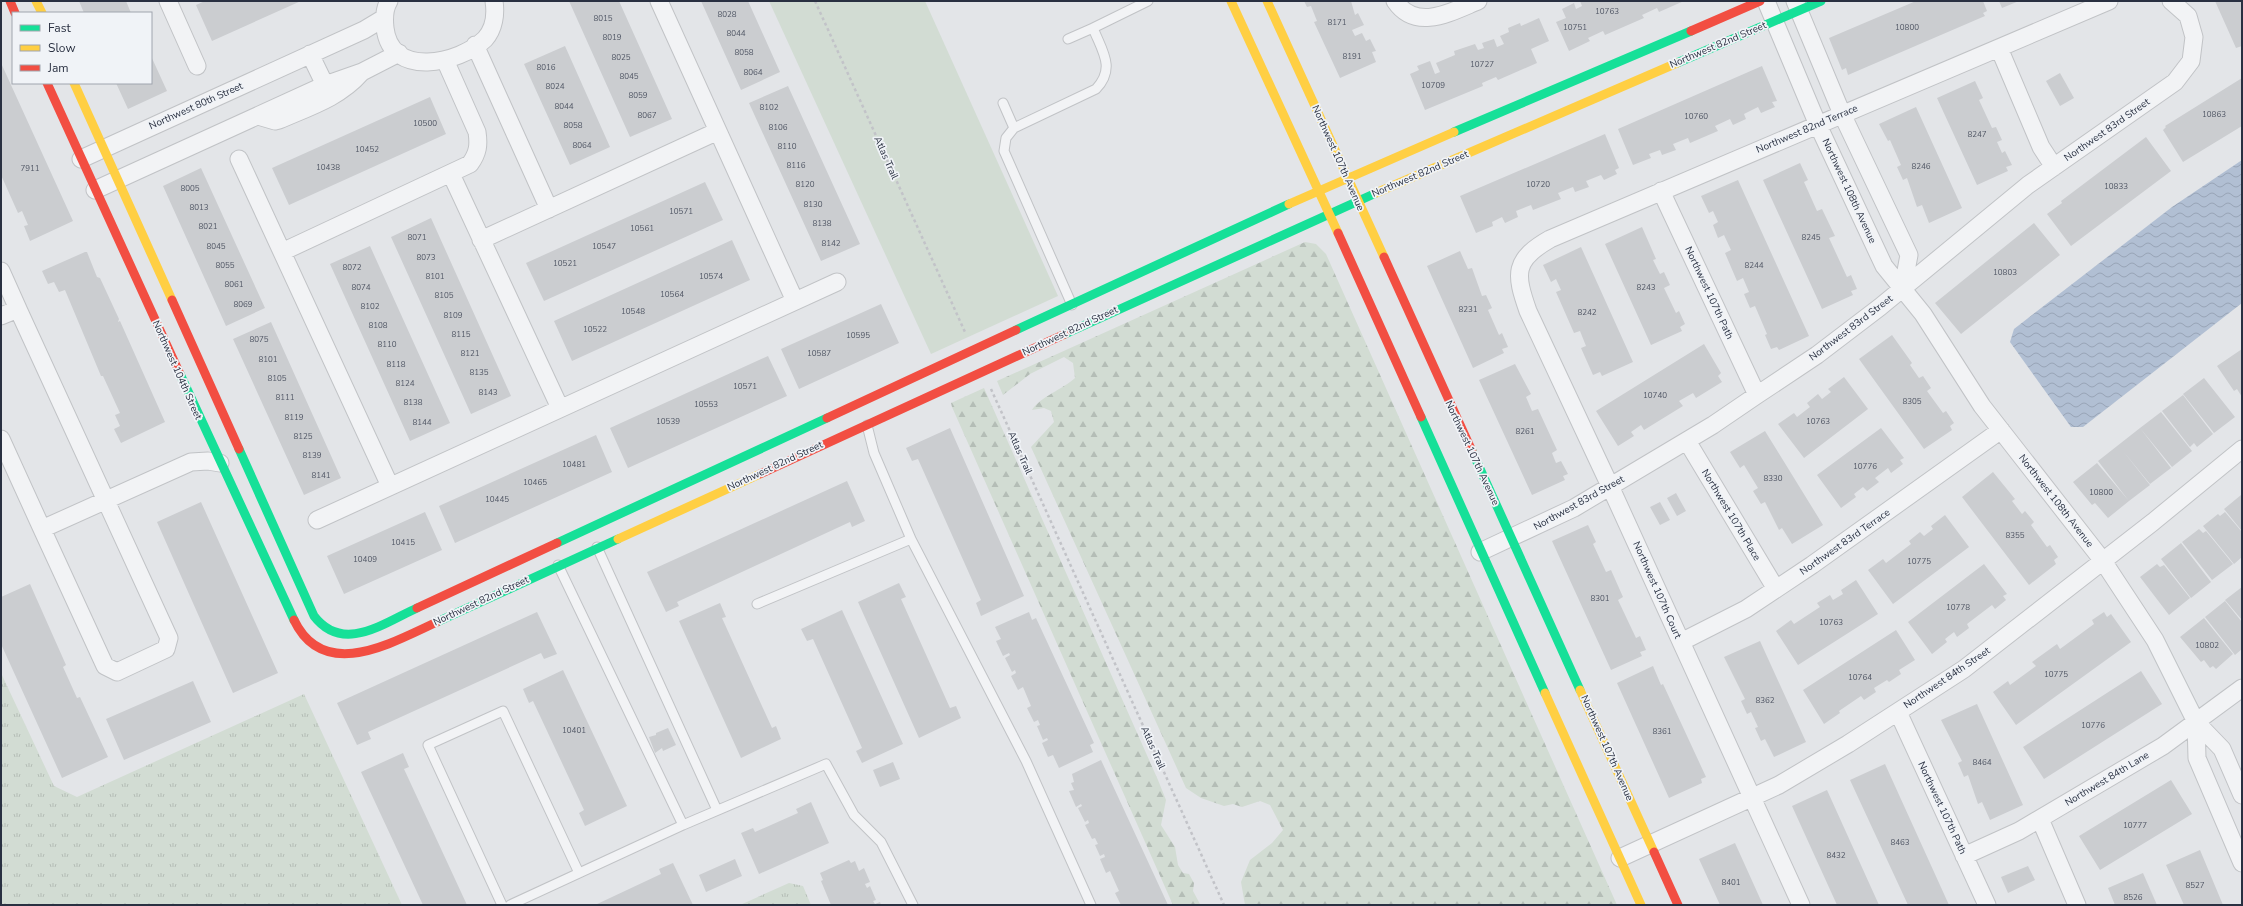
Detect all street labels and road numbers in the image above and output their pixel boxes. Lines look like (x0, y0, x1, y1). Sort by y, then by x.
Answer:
street label: Northwest 82nd Street (1667, 18, 1769, 72)
street label: Northwest 80th Street (147, 79, 246, 133)
street label: Northwest 83rd Street (2061, 95, 2153, 165)
street label: Northwest 82nd Terrace (1754, 101, 1860, 157)
street label: Northwest 107th Avenue (1308, 103, 1368, 213)
street label: Atlas Trail (870, 134, 902, 182)
street label: Northwest 108th Avenue (1819, 136, 1879, 246)
street label: Northwest 82nd Street (1369, 147, 1471, 201)
street label: Northwest 107th Path (1681, 244, 1737, 342)
street label: Northwest 83rd Street (1806, 292, 1896, 364)
street label: Northwest 82nd Street (1020, 303, 1120, 359)
street label: Northwest 104th Street (149, 318, 205, 422)
street label: Northwest 107th Avenue (1442, 398, 1502, 508)
street label: Atlas Trail (1004, 429, 1036, 477)
street label: Northwest 82nd Street (725, 438, 825, 494)
street label: Northwest 108th Avenue (2015, 452, 2097, 550)
street label: Northwest 107th Place (1698, 467, 1764, 563)
street label: Northwest 83rd Street (1531, 472, 1627, 534)
street label: Northwest 83rd Terrace (1797, 506, 1893, 578)
street label: Northwest 107th Court (1629, 539, 1685, 641)
street label: Northwest 82nd Street (431, 573, 531, 629)
street label: Northwest 84th Street (1901, 644, 1993, 712)
street label: Northwest 107th Avenue (1577, 693, 1637, 803)
street label: Atlas Trail (1137, 724, 1169, 772)
street label: Northwest 84th Lane (2062, 748, 2152, 810)
street label: Northwest 107th Path (1914, 759, 1970, 857)

